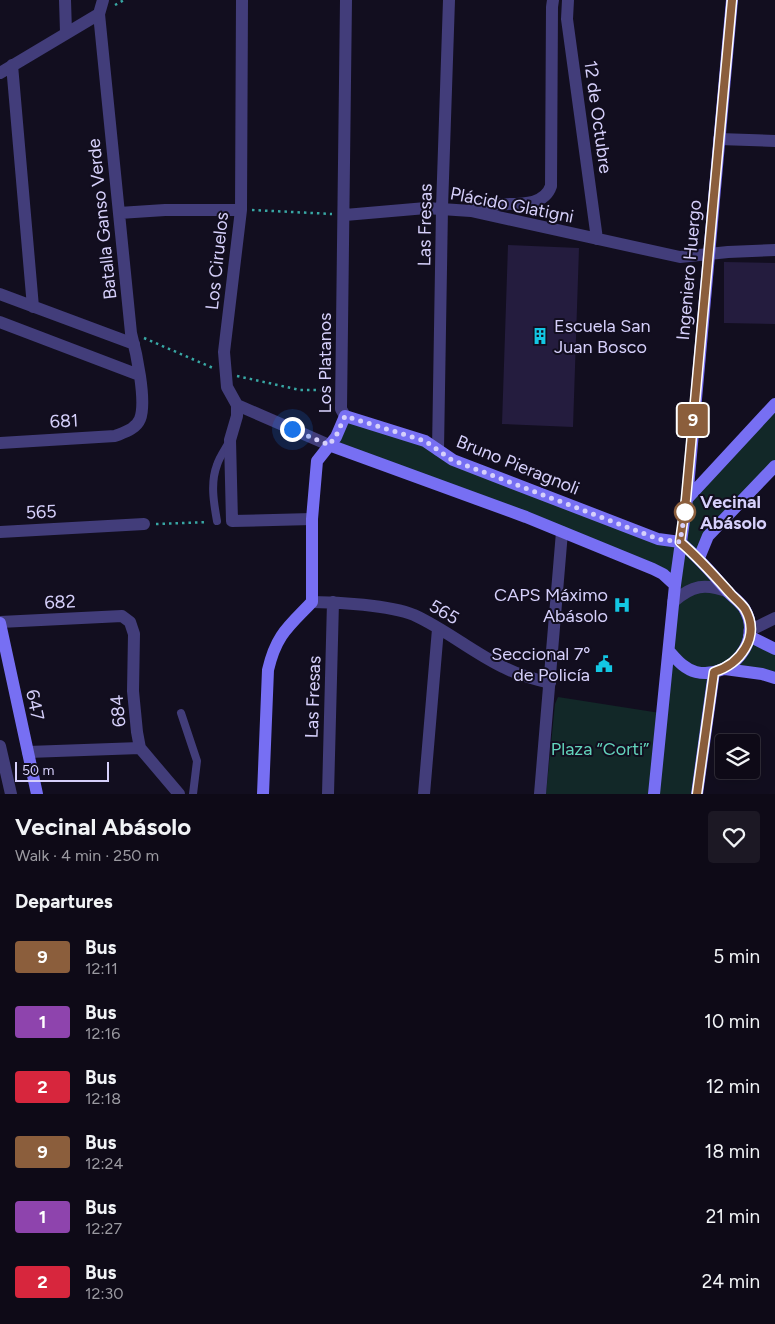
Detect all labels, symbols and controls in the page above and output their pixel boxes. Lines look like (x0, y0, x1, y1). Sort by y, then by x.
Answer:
street label: 12 de Octubre (579, 59, 617, 175)
street label: Batalla Ganso Verde (83, 137, 121, 301)
street label: Plácido Glatigni (448, 182, 576, 228)
street label: Las Fresas (413, 183, 437, 267)
street label: Ingeniero Huergo (672, 199, 706, 341)
street label: Los Ciruelos (201, 211, 233, 311)
street label: Los Platanos (314, 312, 336, 414)
place label: Escuela San Juan Bosco (554, 315, 651, 358)
building icon: Escuela San Juan Bosco (530, 326, 550, 346)
line badge: 9 (677, 404, 709, 436)
street label: 681 (49, 409, 79, 433)
text: 9 (688, 409, 698, 431)
your location (280, 417, 305, 442)
street label: Bruno Pieragnoli (453, 430, 583, 500)
place label: Vecinal Abásolo (700, 491, 767, 534)
street label: 565 (25, 500, 57, 524)
marker: Vecinal Abásolo (674, 501, 696, 523)
place label: CAPS Máximo Abásolo (494, 584, 608, 627)
street label: 682 (44, 590, 76, 614)
street label: 565 (425, 595, 463, 629)
hospital icon: CAPS Máximo Abásolo (612, 595, 632, 615)
place label: Seccional 7º de Policía (491, 643, 590, 686)
public building icon: Seccional 7º de Policía (594, 654, 614, 674)
street label: Las Fresas (301, 655, 325, 739)
street label: 647 (21, 688, 49, 723)
street label: 684 (106, 694, 130, 728)
map controls (715, 734, 760, 779)
button: layers (715, 734, 760, 779)
park label: Plaza “Corti” (551, 738, 649, 760)
scale bar (15, 759, 109, 782)
text: 50 m (22, 762, 54, 779)
button: heart (708, 811, 760, 863)
text: Vecinal Abásolo (15, 812, 191, 841)
text: Walk · 4 min · 250 m (15, 846, 159, 865)
text: Departures (15, 890, 113, 913)
text: Bus (85, 936, 116, 959)
text: 5 min (713, 945, 760, 968)
text: 9 (37, 946, 48, 968)
text: 12:11 (85, 959, 118, 978)
text: Bus (85, 1001, 116, 1024)
text: 10 min (704, 1010, 760, 1033)
text: 1 (39, 1011, 46, 1033)
text: 12:16 (85, 1024, 120, 1043)
text: Bus (85, 1066, 116, 1089)
text: 12 min (706, 1075, 760, 1098)
text: 2 (37, 1076, 48, 1098)
text: 12:18 (85, 1089, 121, 1108)
text: Bus (85, 1131, 116, 1154)
text: 18 min (705, 1140, 760, 1163)
text: 9 (37, 1141, 48, 1163)
text: 12:24 (85, 1154, 123, 1173)
text: Bus (85, 1196, 116, 1219)
text: 21 min (706, 1205, 760, 1228)
text: 1 (39, 1206, 46, 1228)
text: 12:27 (85, 1219, 122, 1238)
text: Bus (85, 1261, 116, 1284)
text: 24 min (702, 1270, 760, 1293)
text: 2 (37, 1271, 48, 1293)
text: 12:30 (85, 1284, 124, 1303)

